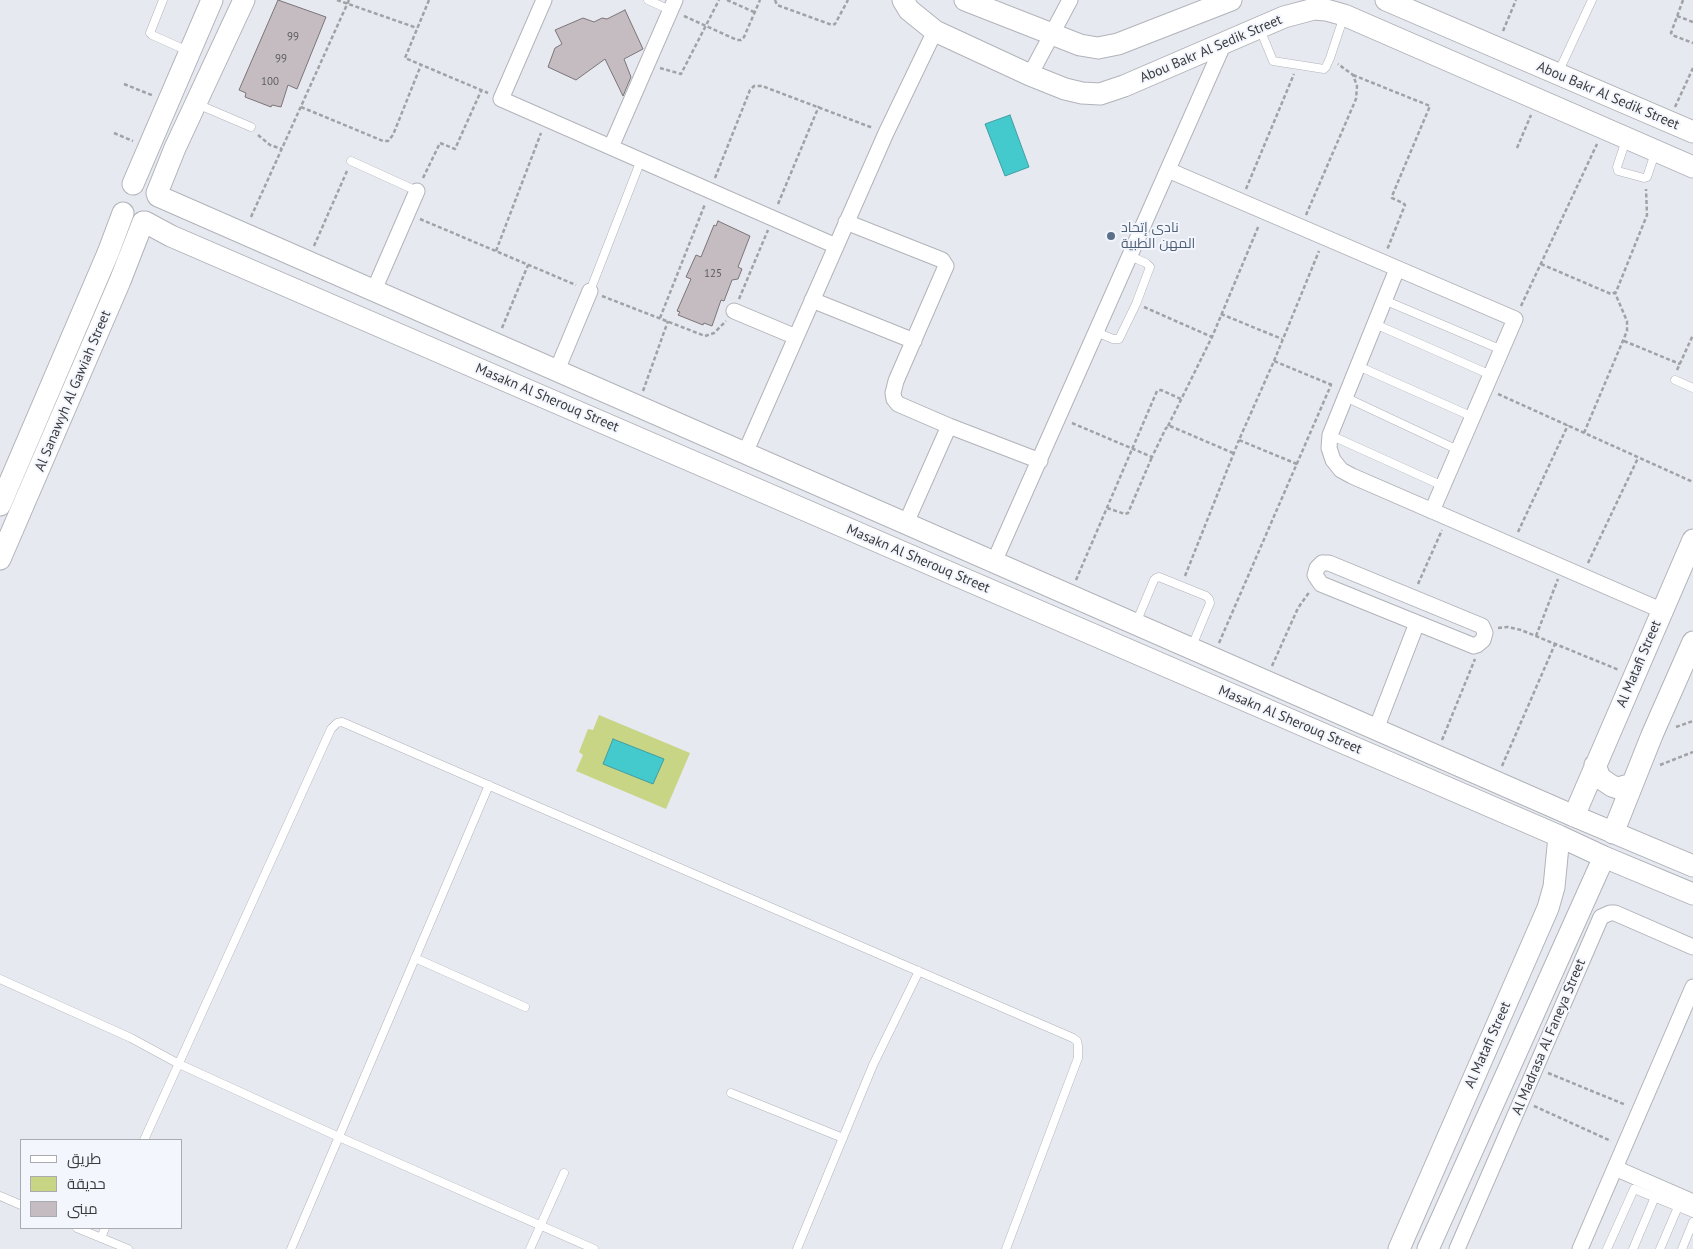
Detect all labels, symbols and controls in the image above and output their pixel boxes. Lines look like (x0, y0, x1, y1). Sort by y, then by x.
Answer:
street label: Abou Bakr Al Sedik Street (1137, 11, 1285, 87)
house number: 99 (287, 30, 299, 44)
house number: 99 (275, 52, 287, 66)
street label: Abou Bakr Al Sedik Street (1534, 58, 1682, 134)
house number: 100 (261, 75, 279, 89)
place label: نادى إتحاد المهن الطبية (1121, 220, 1195, 252)
marker: نادى إتحاد المهن الطبية (1105, 230, 1117, 242)
house number: 125 (704, 267, 722, 281)
street label: Al Sanawyh Al Gawiah Street (31, 308, 115, 474)
street label: Masakn Al Sherouq Street (473, 360, 621, 436)
street label: Masakn Al Sherouq Street (844, 521, 992, 597)
street label: Al Matafi Street (1613, 618, 1665, 710)
street label: Masakn Al Sherouq Street (1216, 682, 1364, 758)
street label: Al Madrasa Al Faneya Street (1509, 957, 1589, 1117)
street label: Al Matafi Street (1461, 999, 1515, 1091)
legend (20, 1139, 182, 1229)
text: طريق (67, 1149, 101, 1168)
text: حديقة (67, 1174, 106, 1193)
text: مبنى (67, 1199, 98, 1218)

